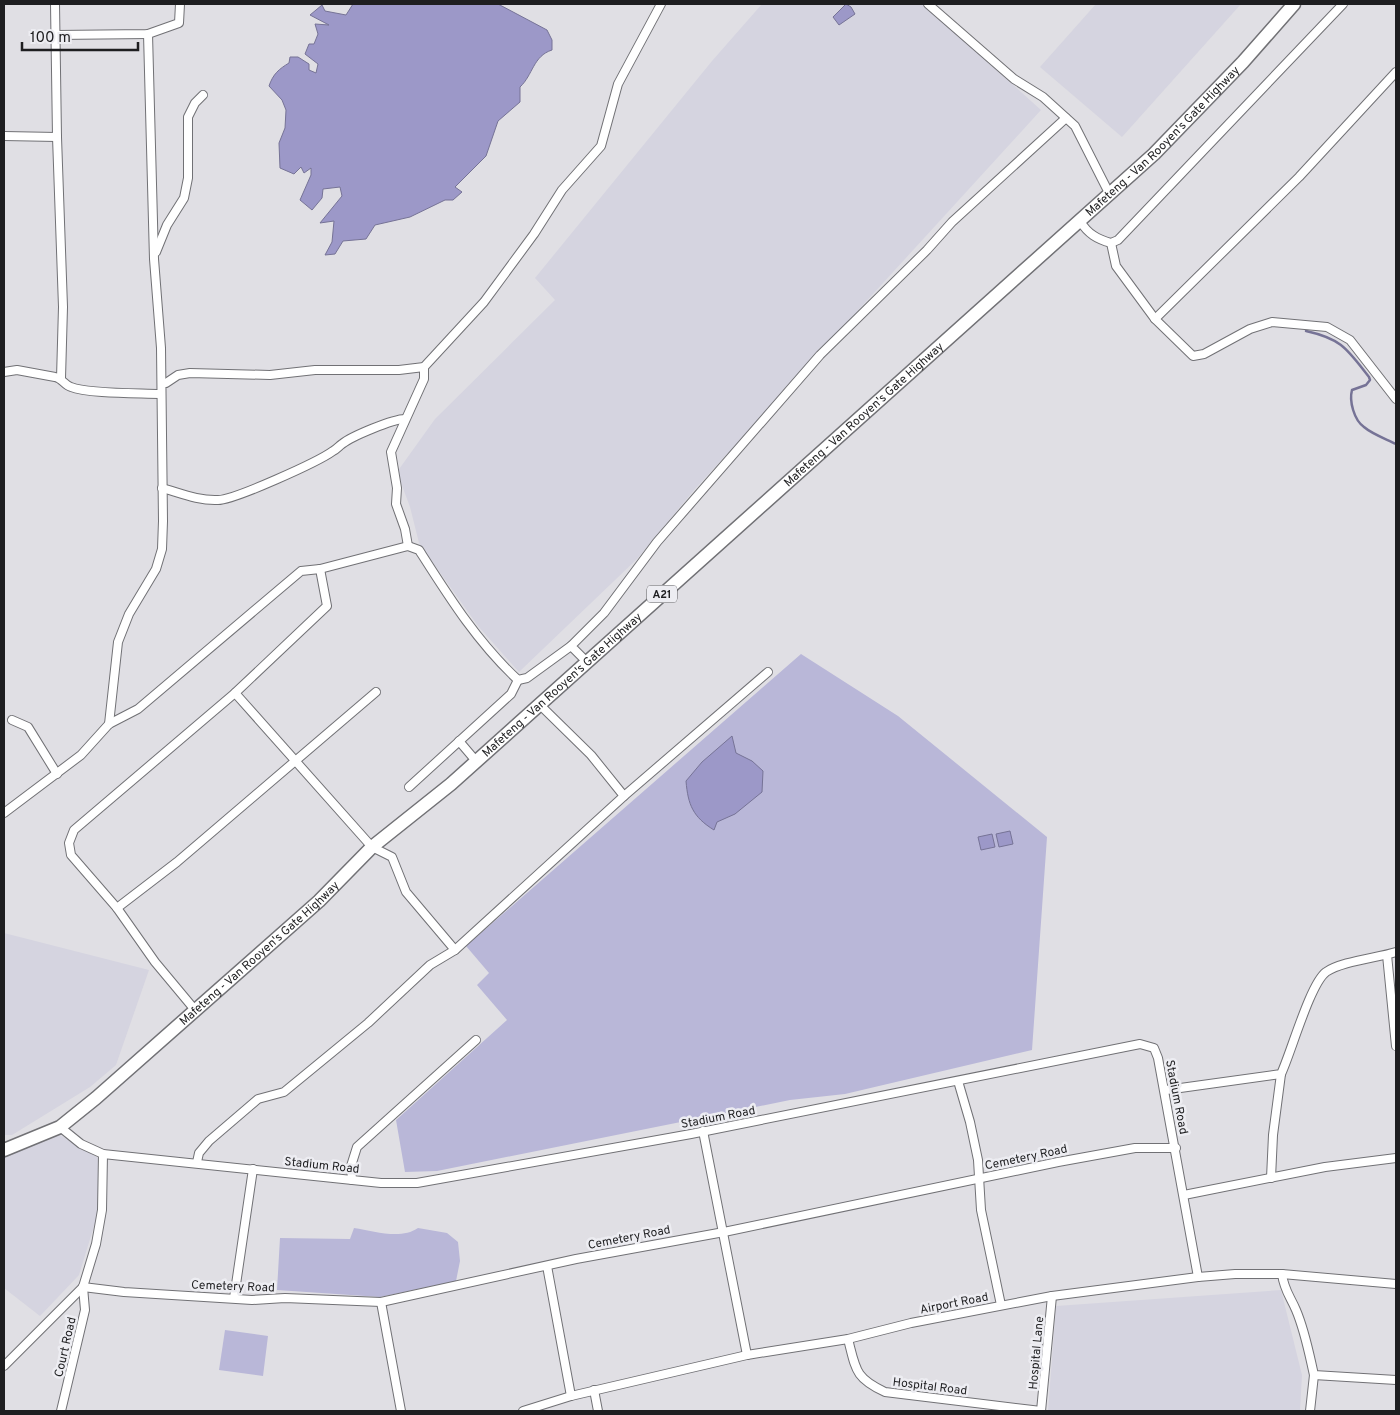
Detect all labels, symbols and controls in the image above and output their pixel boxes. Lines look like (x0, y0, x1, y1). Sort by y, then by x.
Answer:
scale bar (22, 20, 139, 52)
text: 100 m (30, 29, 71, 48)
street label: Mafeteng - Van Rooyen's Gate Highway (1083, 63, 1244, 221)
street label: Mafeteng - Van Rooyen's Gate Highway (781, 339, 948, 491)
road number: A21 (647, 586, 677, 602)
street label: Mafeteng - Van Rooyen's Gate Highway (479, 609, 646, 761)
street label: Mafeteng - Van Rooyen's Gate Highway (176, 878, 343, 1030)
street label: Stadium Road (1161, 1059, 1191, 1136)
street label: Stadium Road (680, 1103, 757, 1133)
street label: Cemetery Road (984, 1141, 1069, 1175)
street label: Stadium Road (284, 1154, 360, 1178)
street label: Cemetery Road (587, 1222, 672, 1254)
street label: Cemetery Road (191, 1278, 275, 1296)
street label: Airport Road (919, 1290, 990, 1318)
street label: Court Road (51, 1316, 81, 1379)
street label: Hospital Lane (1026, 1316, 1048, 1391)
street label: Hospital Road (892, 1374, 968, 1399)

